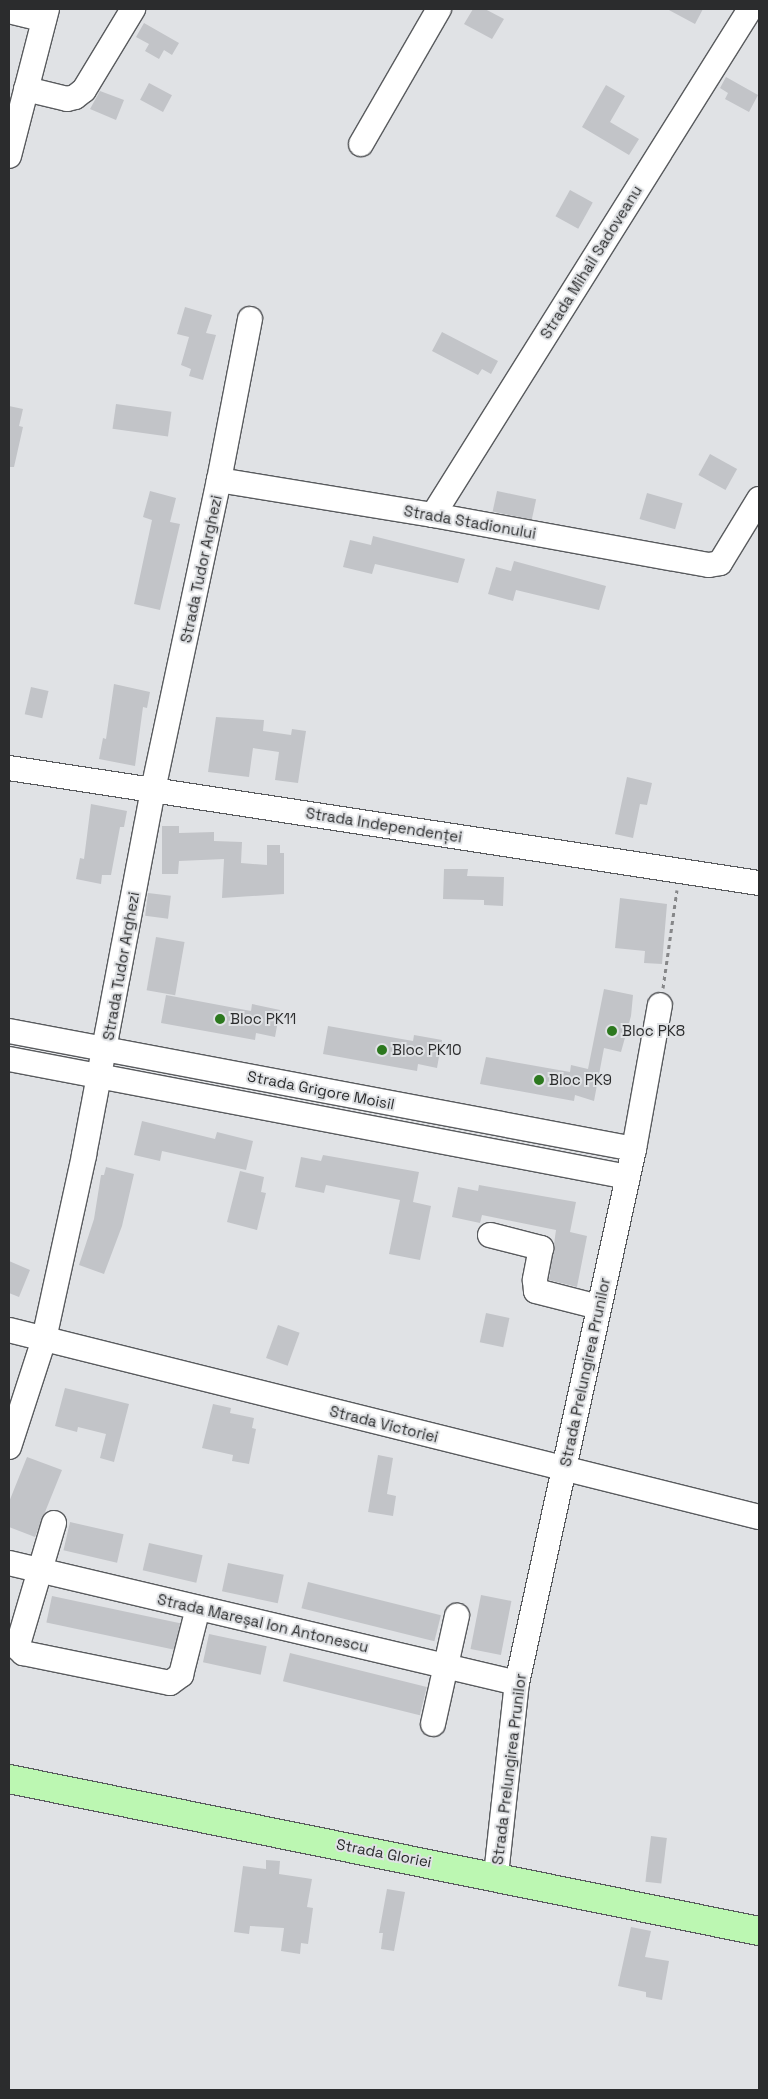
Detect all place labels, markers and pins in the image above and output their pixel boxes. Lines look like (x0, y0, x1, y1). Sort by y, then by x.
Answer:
place label: Bloc PK11 (230, 1010, 296, 1028)
marker: Bloc PK11 (214, 1013, 226, 1025)
place label: Bloc PK8 (622, 1022, 685, 1040)
marker: Bloc PK8 (606, 1025, 618, 1037)
place label: Bloc PK10 (392, 1041, 462, 1059)
marker: Bloc PK10 (376, 1044, 388, 1056)
place label: Bloc PK9 (549, 1071, 612, 1089)
marker: Bloc PK9 (533, 1074, 545, 1086)

